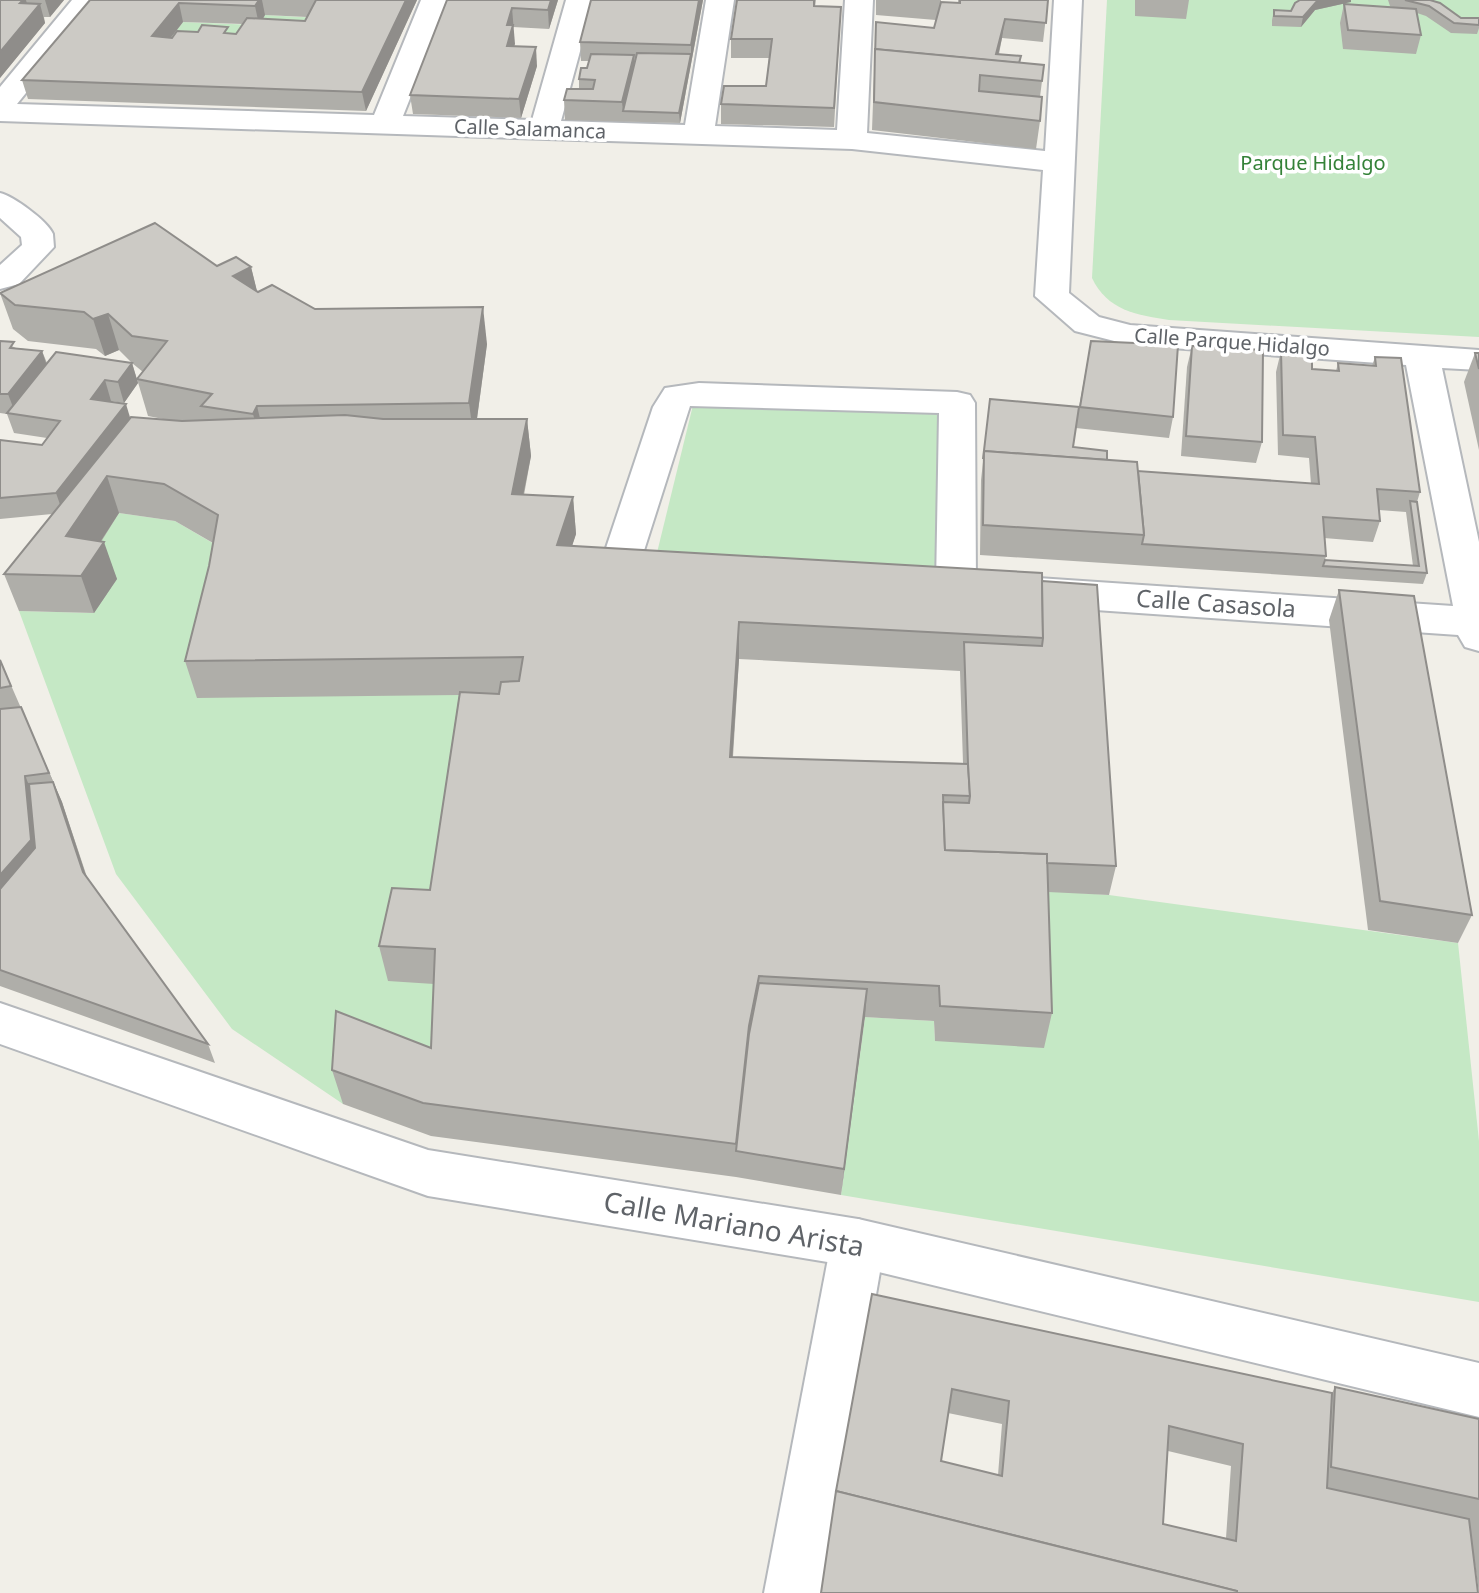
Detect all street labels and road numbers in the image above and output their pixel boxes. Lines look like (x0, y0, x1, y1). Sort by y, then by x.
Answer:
street label: Calle Salamanca (453, 112, 607, 145)
street label: Calle Parque Hidalgo (1133, 321, 1331, 362)
street label: Calle Casasola (1135, 580, 1297, 625)
street label: Calle Mariano Arista (601, 1181, 867, 1265)

